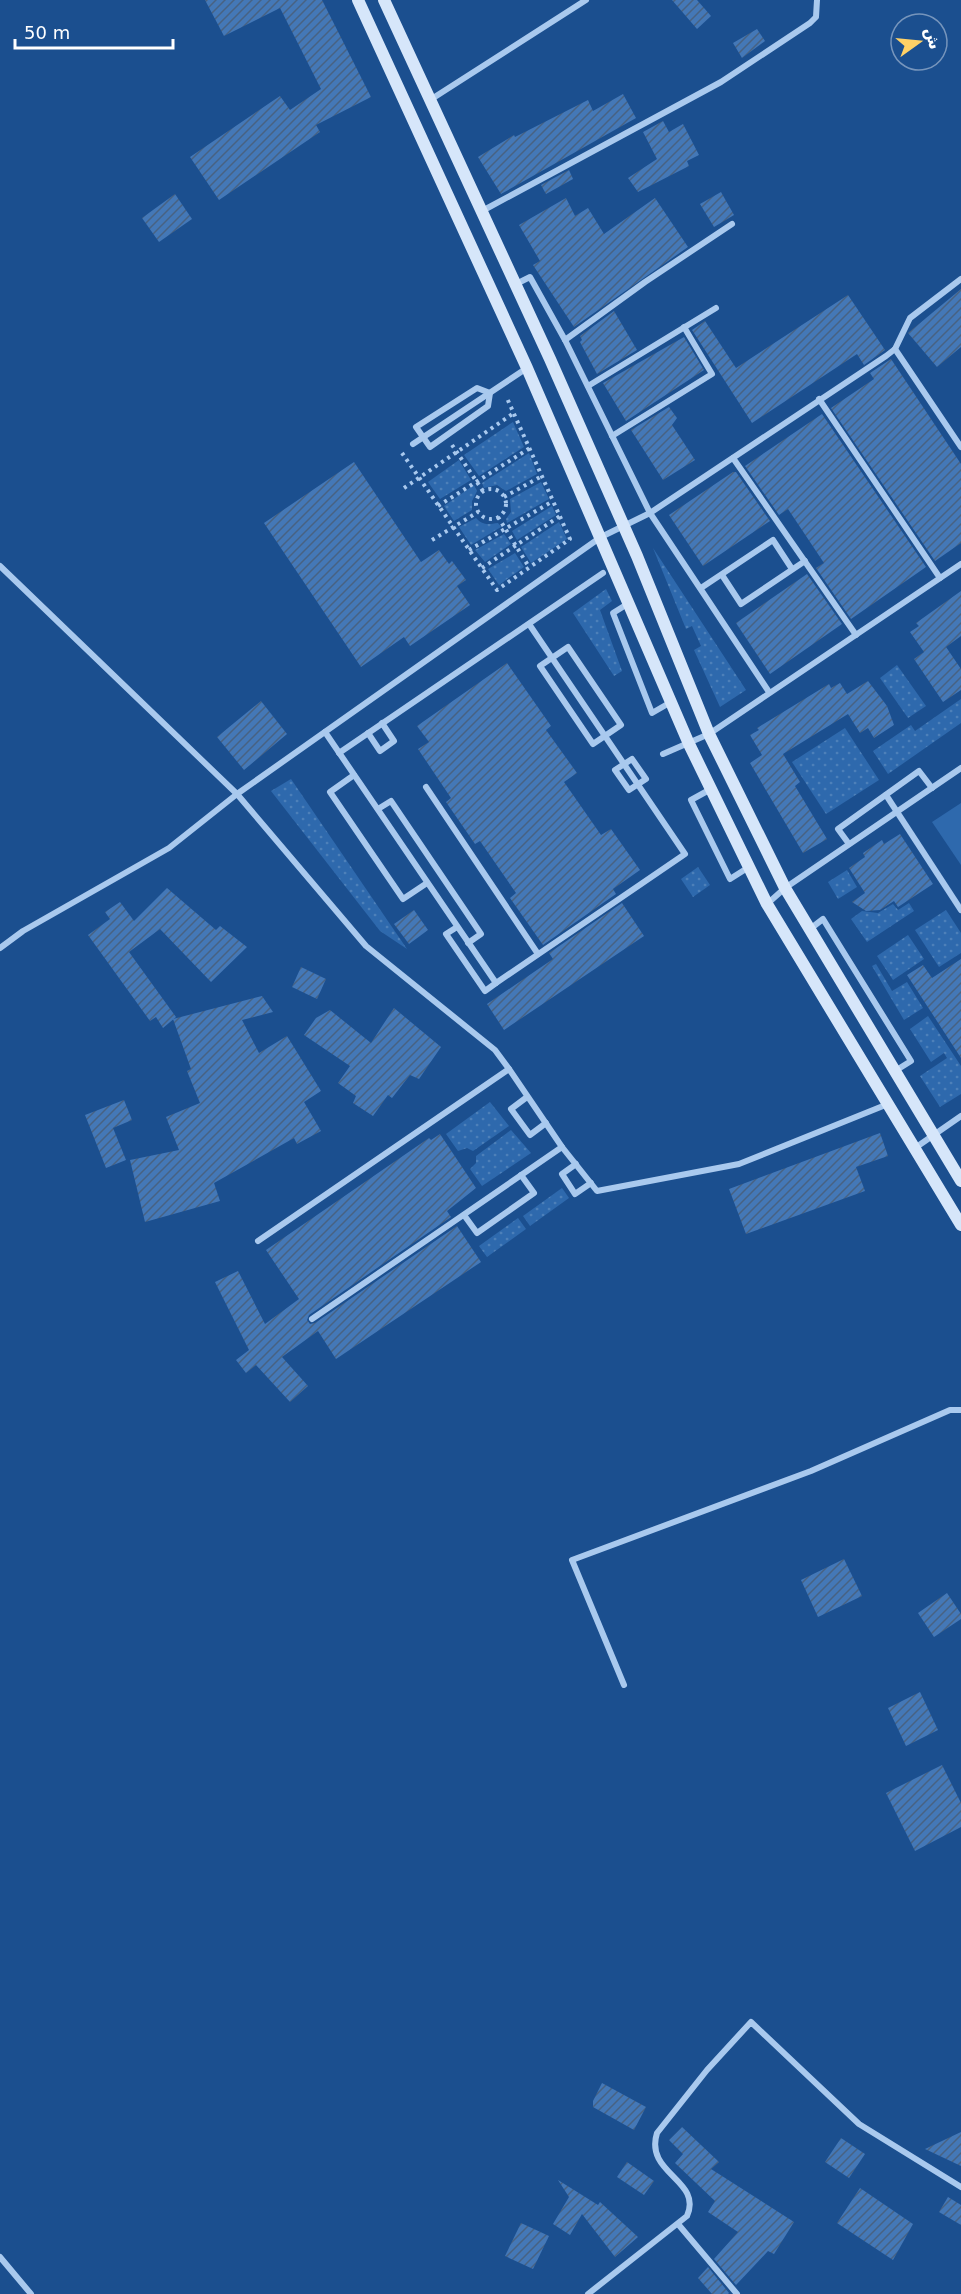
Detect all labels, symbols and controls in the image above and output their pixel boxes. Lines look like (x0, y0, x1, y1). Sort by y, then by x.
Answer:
scale bar (15, 12, 172, 50)
north arrow (889, 12, 949, 72)
text: 50 m (24, 22, 70, 43)
text: ش (921, 25, 945, 51)

